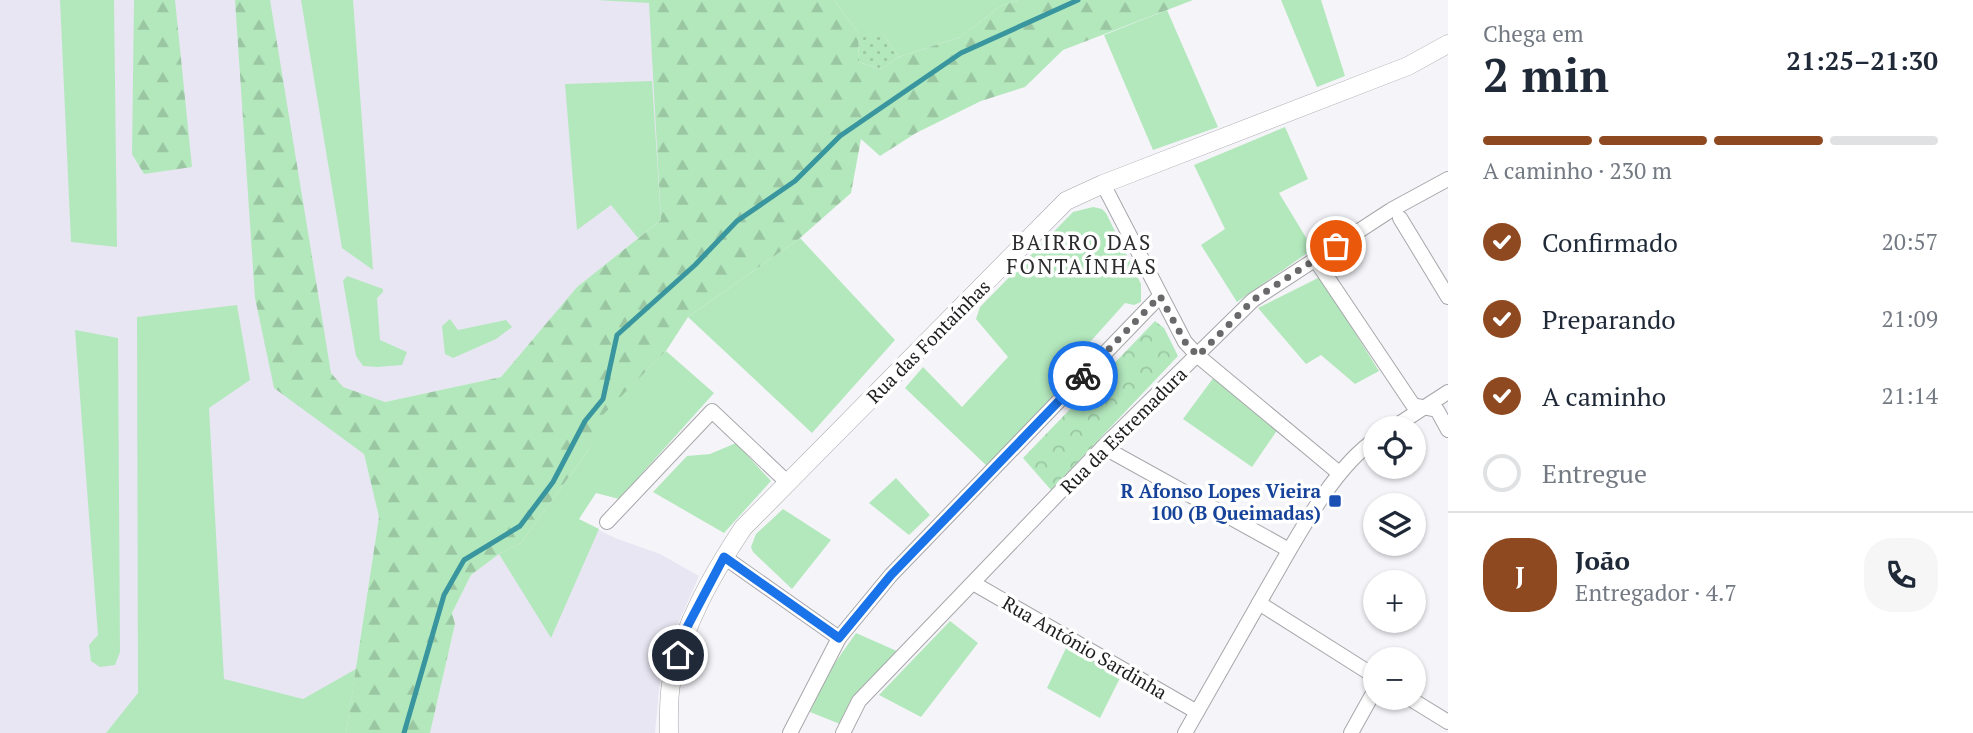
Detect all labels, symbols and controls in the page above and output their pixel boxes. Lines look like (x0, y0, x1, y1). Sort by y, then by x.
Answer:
text: Chega em (1483, 18, 1584, 49)
text: 21:25–21:30 (1786, 43, 1938, 77)
text: 2 min (1483, 44, 1609, 105)
text: A caminho · 230 m (1483, 155, 1672, 186)
pin (1306, 216, 1366, 276)
icon: check (1483, 223, 1521, 261)
text: Confirmado (1542, 225, 1678, 259)
text: 20:57 (1881, 226, 1938, 257)
icon: bag (1317, 227, 1355, 265)
district label: BAIRRO DAS FONTAÍNHAS (1006, 228, 1158, 280)
street label: Rua das Fontaínhas (861, 274, 995, 408)
icon: check (1483, 300, 1521, 338)
text: Preparando (1542, 302, 1676, 336)
text: 21:09 (1881, 303, 1938, 334)
courier (1048, 341, 1118, 411)
icon: bike (1064, 357, 1102, 395)
street label: Rua da Estremadura (1054, 361, 1192, 499)
icon: check (1483, 377, 1521, 415)
text: A caminho (1542, 379, 1666, 413)
text: 21:14 (1881, 380, 1938, 411)
map controls (1363, 416, 1426, 710)
button: locate (1363, 416, 1426, 479)
text: Entregue (1542, 456, 1647, 490)
place label: R Afonso Lopes Vieira 100 (B Queimadas) (1121, 478, 1321, 525)
marker: R Afonso Lopes Vieira 100 (B Queimadas) (1327, 493, 1343, 509)
button: layers (1363, 493, 1426, 556)
button: phone (1864, 538, 1938, 612)
text: João (1575, 543, 1630, 577)
text: J (1515, 558, 1525, 592)
button: + (1363, 570, 1426, 633)
text: Entregador · 4.7 (1575, 577, 1737, 608)
street label: Rua António Sardinha (998, 590, 1172, 705)
pin (648, 625, 708, 685)
icon: home (659, 636, 697, 674)
button: − (1363, 647, 1426, 710)

